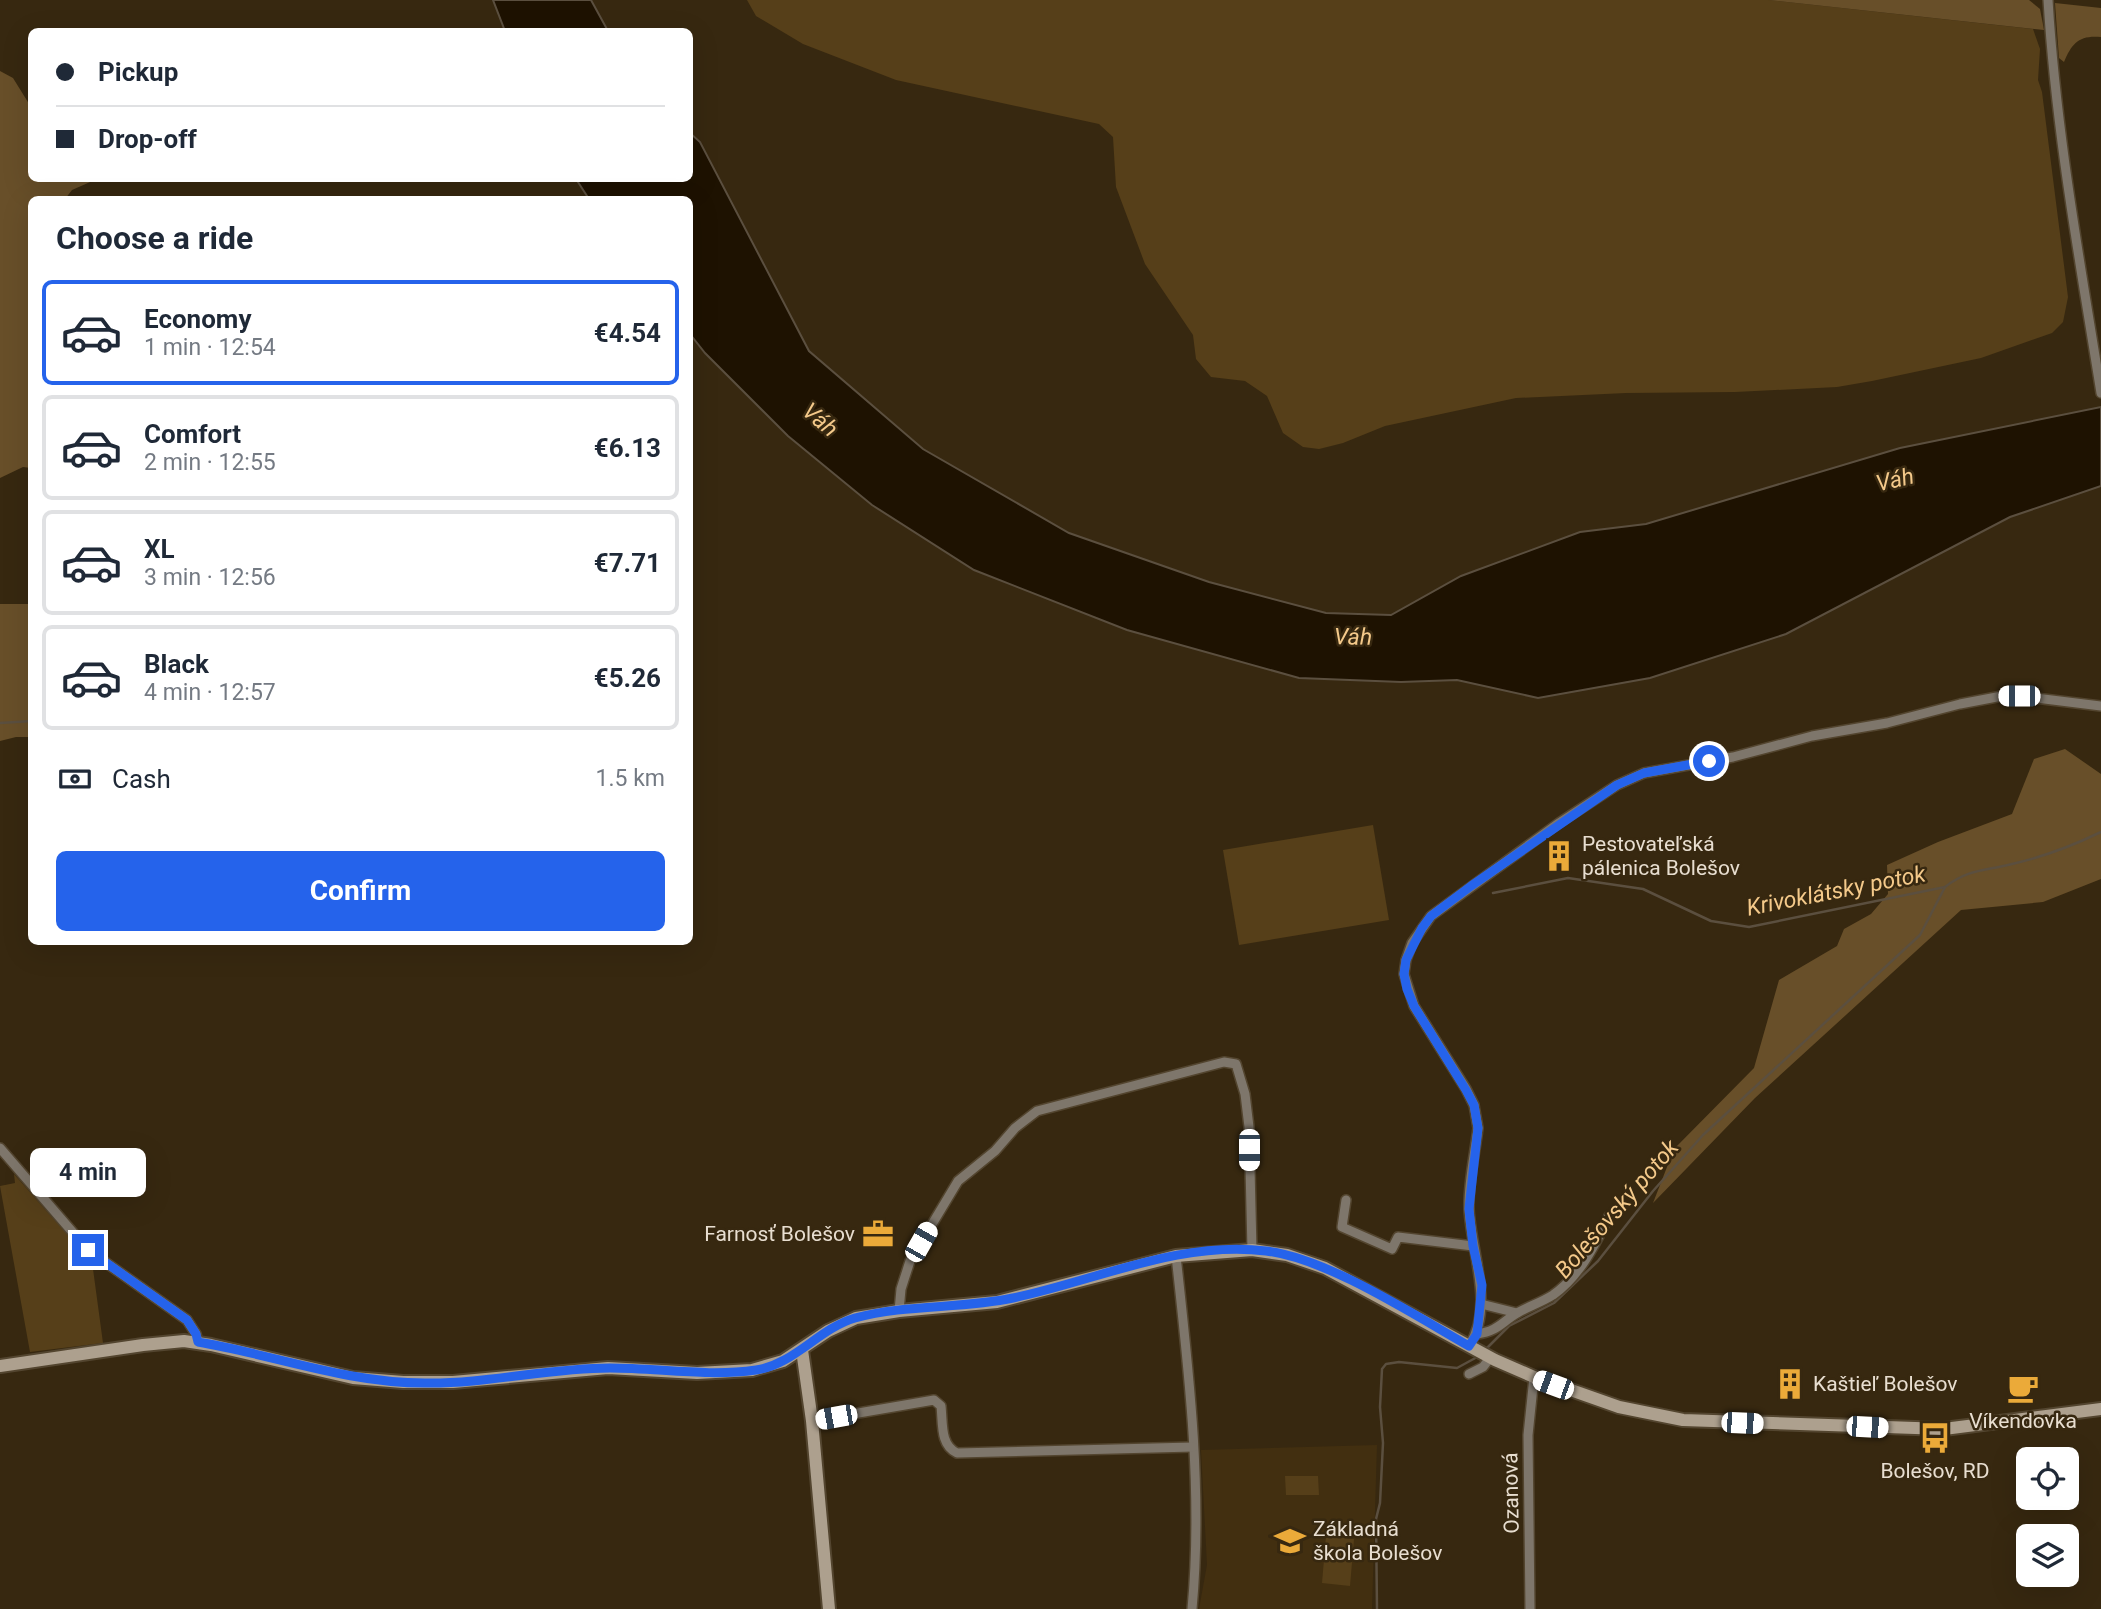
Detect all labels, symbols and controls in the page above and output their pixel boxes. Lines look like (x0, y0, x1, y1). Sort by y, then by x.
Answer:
text: Pickup (98, 57, 178, 87)
text: Drop-off (98, 124, 197, 154)
text: Choose a ride (56, 219, 253, 257)
icon: car (60, 301, 123, 364)
text: Economy (144, 304, 251, 334)
text: €4.54 (594, 318, 661, 348)
text: 1 min · 12:54 (144, 334, 276, 361)
water label: Váh (797, 397, 843, 443)
icon: car (60, 416, 123, 479)
text: Comfort (144, 419, 241, 449)
text: €6.13 (594, 433, 661, 463)
text: 2 min · 12:55 (144, 449, 276, 476)
water label: Váh (1873, 463, 1917, 497)
icon: car (60, 531, 123, 594)
text: XL (144, 534, 175, 564)
text: €7.71 (594, 548, 661, 578)
text: 3 min · 12:56 (144, 564, 276, 591)
water label: Váh (1334, 623, 1372, 651)
icon: car (60, 646, 123, 709)
text: Black (144, 649, 209, 679)
text: €5.26 (594, 663, 661, 693)
text: 4 min · 12:57 (144, 679, 276, 706)
car (1999, 686, 2041, 707)
route start (1693, 745, 1725, 777)
icon: cash (56, 760, 94, 798)
text: Cash (112, 764, 171, 794)
text: 1.5 km (596, 765, 665, 792)
place label: Pestovateľská pálenica Bolešov (1582, 832, 1740, 880)
building icon: Pestovateľská pálenica Bolešov (1542, 839, 1576, 873)
button: Confirm (56, 851, 665, 931)
water label: Krivoklátsky potok (1744, 860, 1929, 922)
car (1239, 1129, 1260, 1171)
water label: Bolešovský potok (1550, 1134, 1685, 1284)
callout: 4 min (30, 1148, 146, 1198)
text: 4 min (59, 1159, 117, 1186)
office icon: Farnosť Bolešov (861, 1217, 895, 1251)
car (902, 1219, 941, 1265)
place label: Farnosť Bolešov (704, 1222, 855, 1246)
route end (72, 1234, 104, 1266)
building icon: Kaštieľ Bolešov (1773, 1367, 1807, 1401)
car (1530, 1368, 1577, 1402)
cafe icon: Víkendovka (2006, 1371, 2040, 1405)
place label: Kaštieľ Bolešov (1813, 1372, 1958, 1396)
car (814, 1403, 859, 1431)
place label: Víkendovka (1969, 1409, 2077, 1433)
car (1721, 1412, 1764, 1434)
car (1846, 1415, 1889, 1439)
bus stop icon: Bolešov, RD (1918, 1421, 1952, 1455)
map controls (2016, 1447, 2079, 1587)
button: locate (2016, 1447, 2079, 1510)
street label: Ozanová (1498, 1452, 1524, 1534)
place label: Bolešov, RD (1880, 1459, 1990, 1483)
place label: Základná škola Bolešov (1313, 1517, 1442, 1565)
school or university icon: Základná škola Bolešov (1273, 1524, 1307, 1558)
button: layers (2016, 1524, 2079, 1587)

